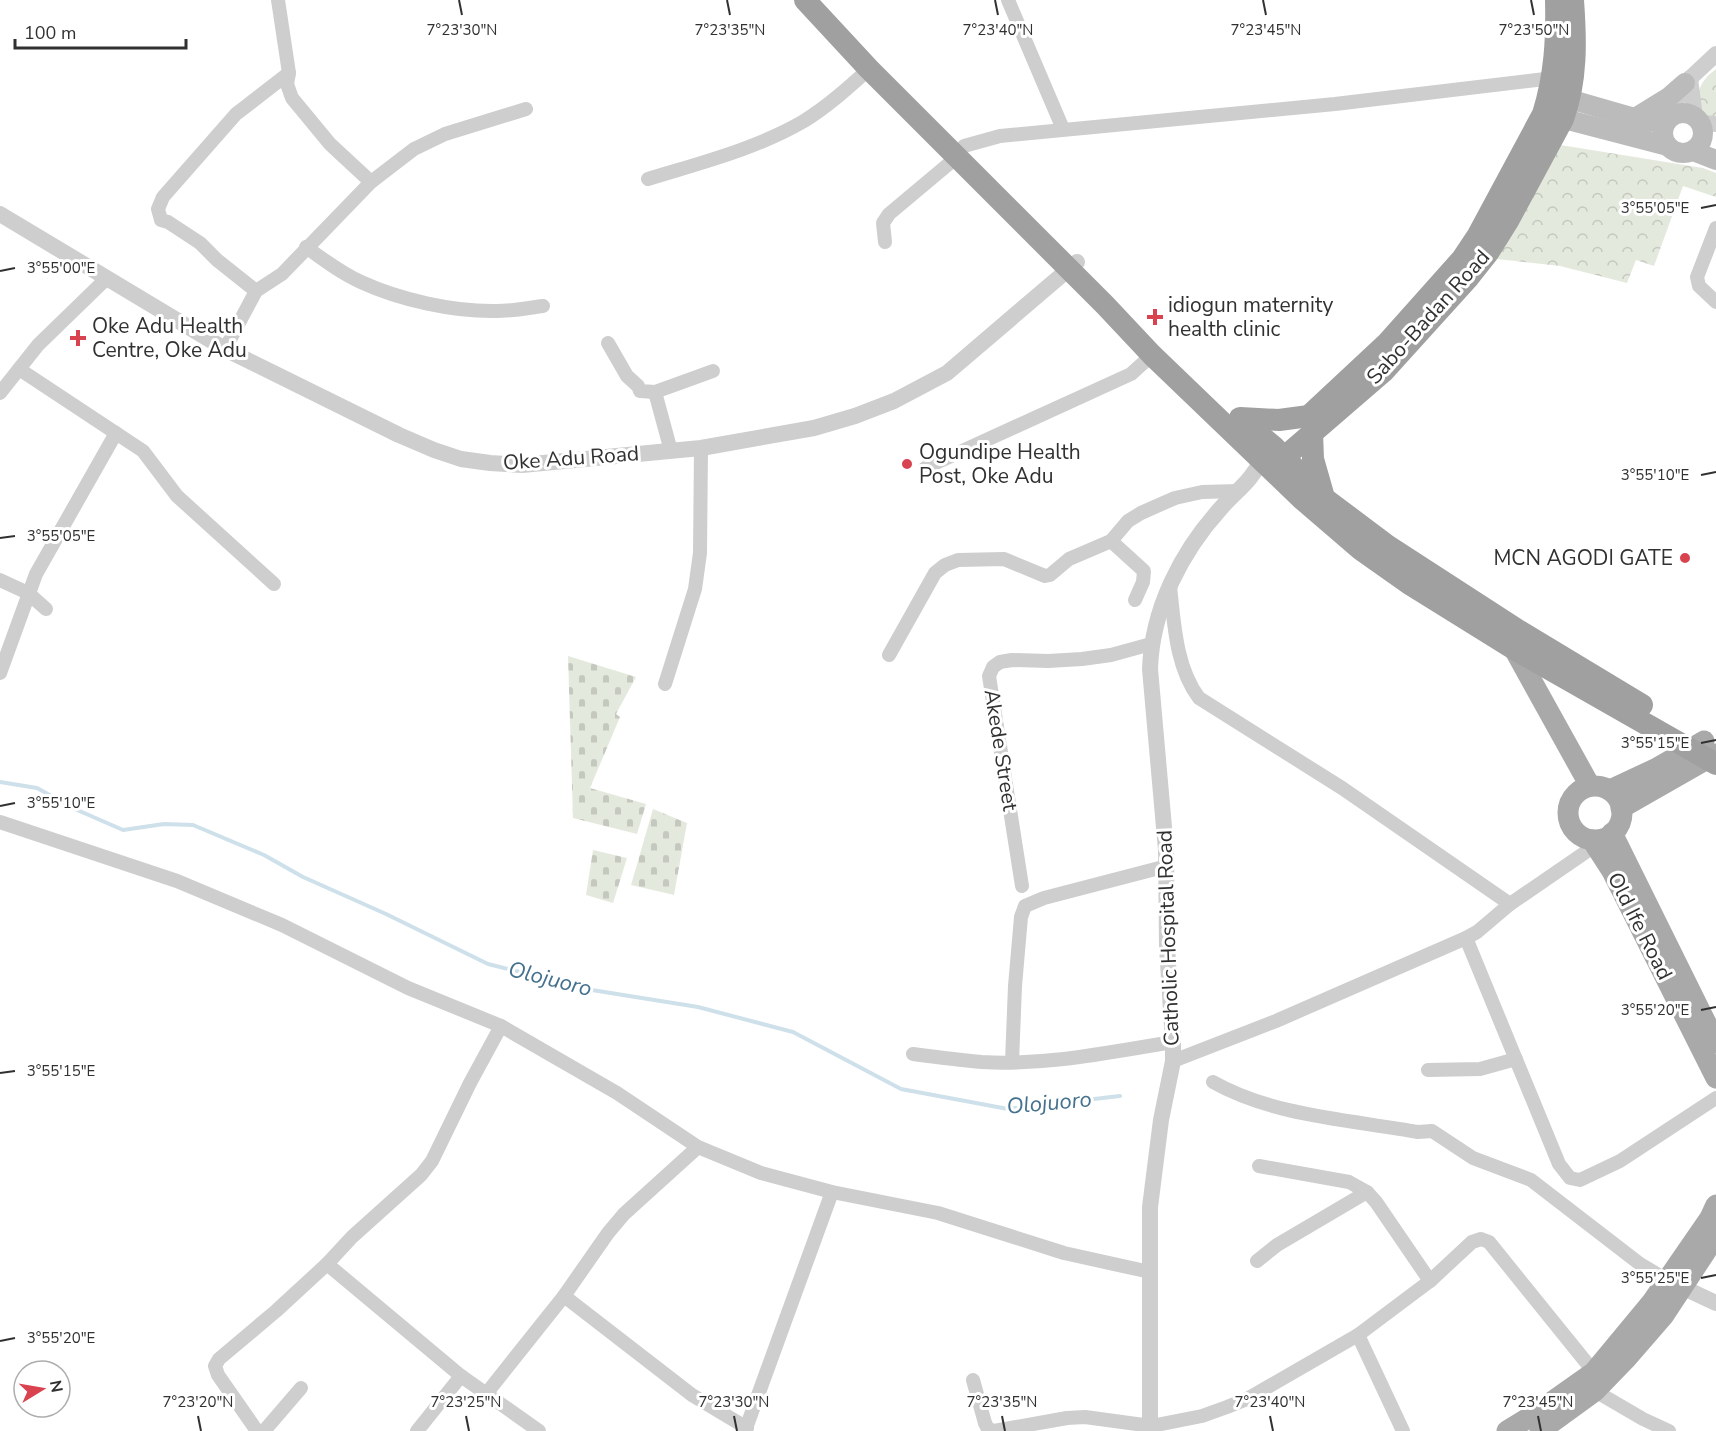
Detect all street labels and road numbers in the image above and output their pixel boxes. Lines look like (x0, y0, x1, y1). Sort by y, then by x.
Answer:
street label: Sabo-Badan Road (1360, 244, 1496, 390)
street label: Oke Adu Road (502, 439, 640, 477)
street label: Akede Street (978, 687, 1025, 813)
street label: Catholic Hospital Road (1150, 830, 1186, 1046)
street label: Old Ife Road (1601, 867, 1679, 985)

